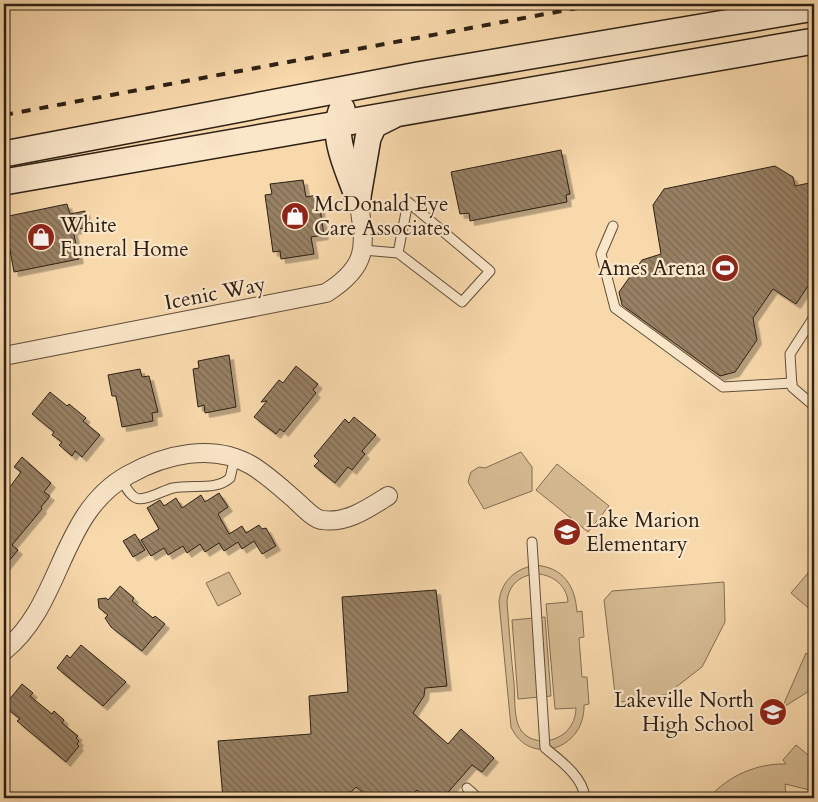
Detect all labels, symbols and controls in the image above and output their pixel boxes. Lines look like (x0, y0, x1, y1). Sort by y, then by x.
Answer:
place label: McDonald Eye Care Associates (314, 190, 450, 243)
shop icon: McDonald Eye Care Associates (280, 201, 310, 231)
place label: White Funeral Home (59, 211, 189, 264)
shop icon: White Funeral Home (26, 222, 56, 252)
sports icon: Ames Arena (710, 253, 740, 283)
place label: Ames Arena (598, 254, 706, 283)
street label: Icenic Way (162, 269, 268, 318)
place label: Lake Marion Elementary (586, 506, 700, 559)
school or university icon: Lake Marion Elementary (552, 517, 582, 547)
place label: Lakeville North High School (614, 686, 754, 739)
school or university icon: Lakeville North High School (758, 697, 788, 727)

